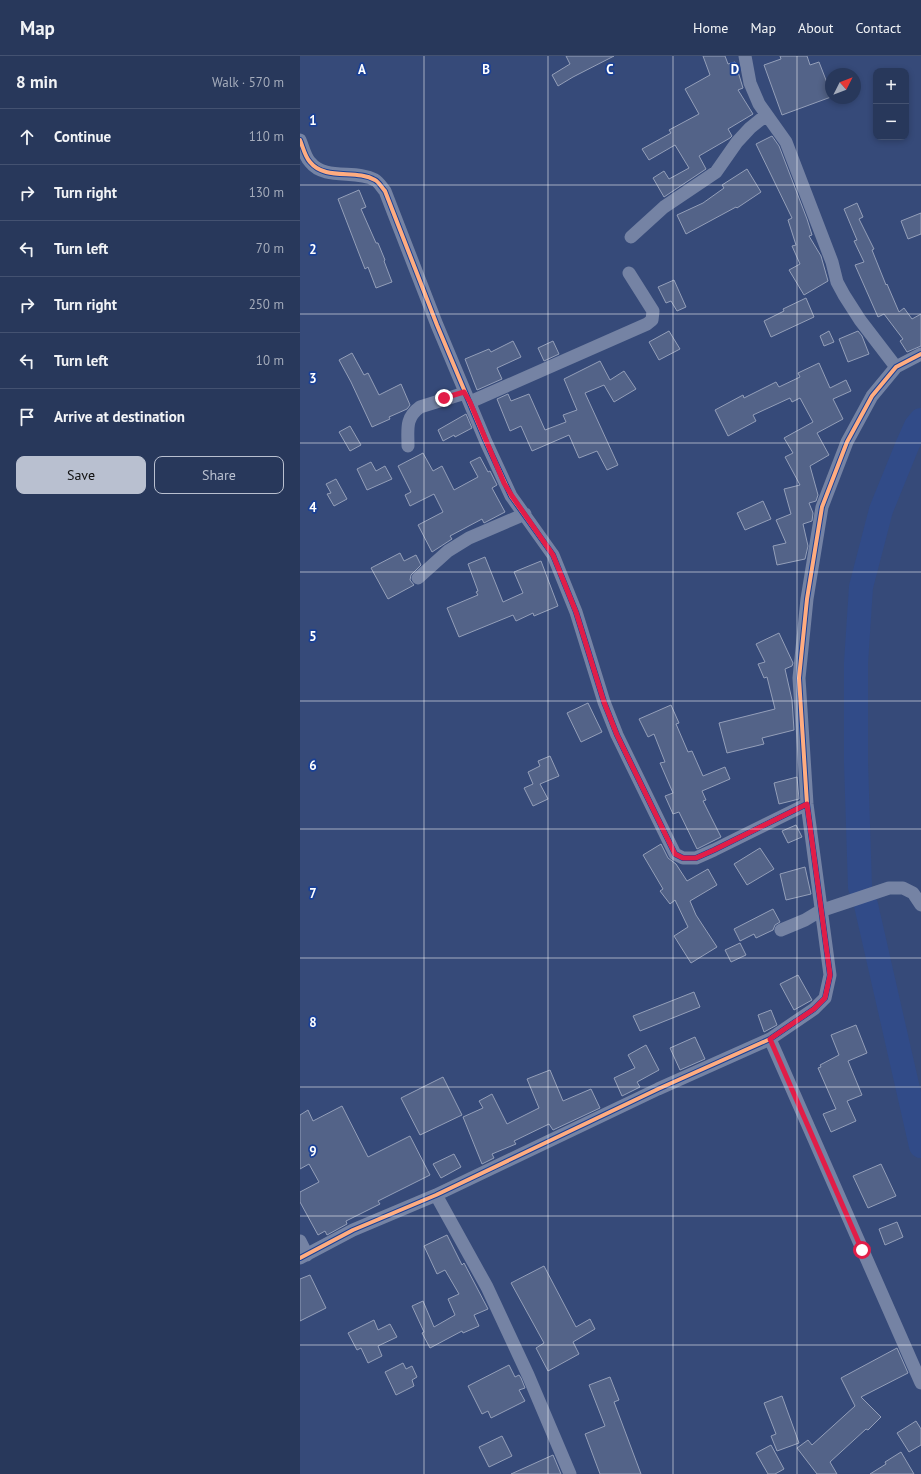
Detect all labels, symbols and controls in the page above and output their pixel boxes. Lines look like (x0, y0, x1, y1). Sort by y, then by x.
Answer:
text: Map (20, 16, 55, 40)
text: Home (693, 19, 728, 37)
text: Map (750, 19, 776, 37)
text: About (798, 19, 834, 37)
text: Contact (856, 19, 901, 37)
text: A (358, 61, 366, 78)
text: B (482, 61, 490, 78)
text: C (606, 61, 614, 78)
text: D (731, 61, 739, 78)
north arrow (825, 68, 861, 104)
map controls (873, 68, 909, 140)
button: + (873, 68, 909, 104)
text: 8 min (16, 71, 57, 93)
text: Walk · 570 m (212, 74, 284, 91)
button: − (873, 104, 909, 140)
text: 1 (309, 112, 317, 129)
icon: ahead (16, 126, 38, 148)
text: Continue (54, 127, 111, 146)
text: 110 m (249, 128, 284, 145)
icon: right (16, 182, 38, 204)
text: Turn right (54, 183, 117, 202)
text: 130 m (249, 184, 284, 201)
icon: left (16, 238, 38, 260)
text: Turn left (54, 239, 108, 258)
text: 70 m (256, 240, 284, 257)
text: 2 (309, 241, 317, 258)
icon: right (16, 294, 38, 316)
text: Turn right (54, 295, 117, 314)
text: 250 m (249, 296, 284, 313)
icon: left (16, 350, 38, 372)
text: Turn left (54, 351, 108, 370)
text: 10 m (256, 352, 284, 369)
text: 3 (309, 370, 317, 387)
route end (435, 389, 453, 407)
icon: arrive (16, 406, 38, 428)
text: Arrive at destination (54, 407, 185, 426)
button: Save (16, 456, 146, 494)
button: Share (154, 456, 284, 494)
text: 4 (309, 499, 317, 516)
text: 5 (309, 628, 317, 645)
text: 6 (309, 757, 317, 774)
text: 7 (309, 885, 317, 902)
text: 8 (309, 1014, 317, 1031)
text: 9 (309, 1143, 317, 1160)
route start (853, 1241, 871, 1259)

